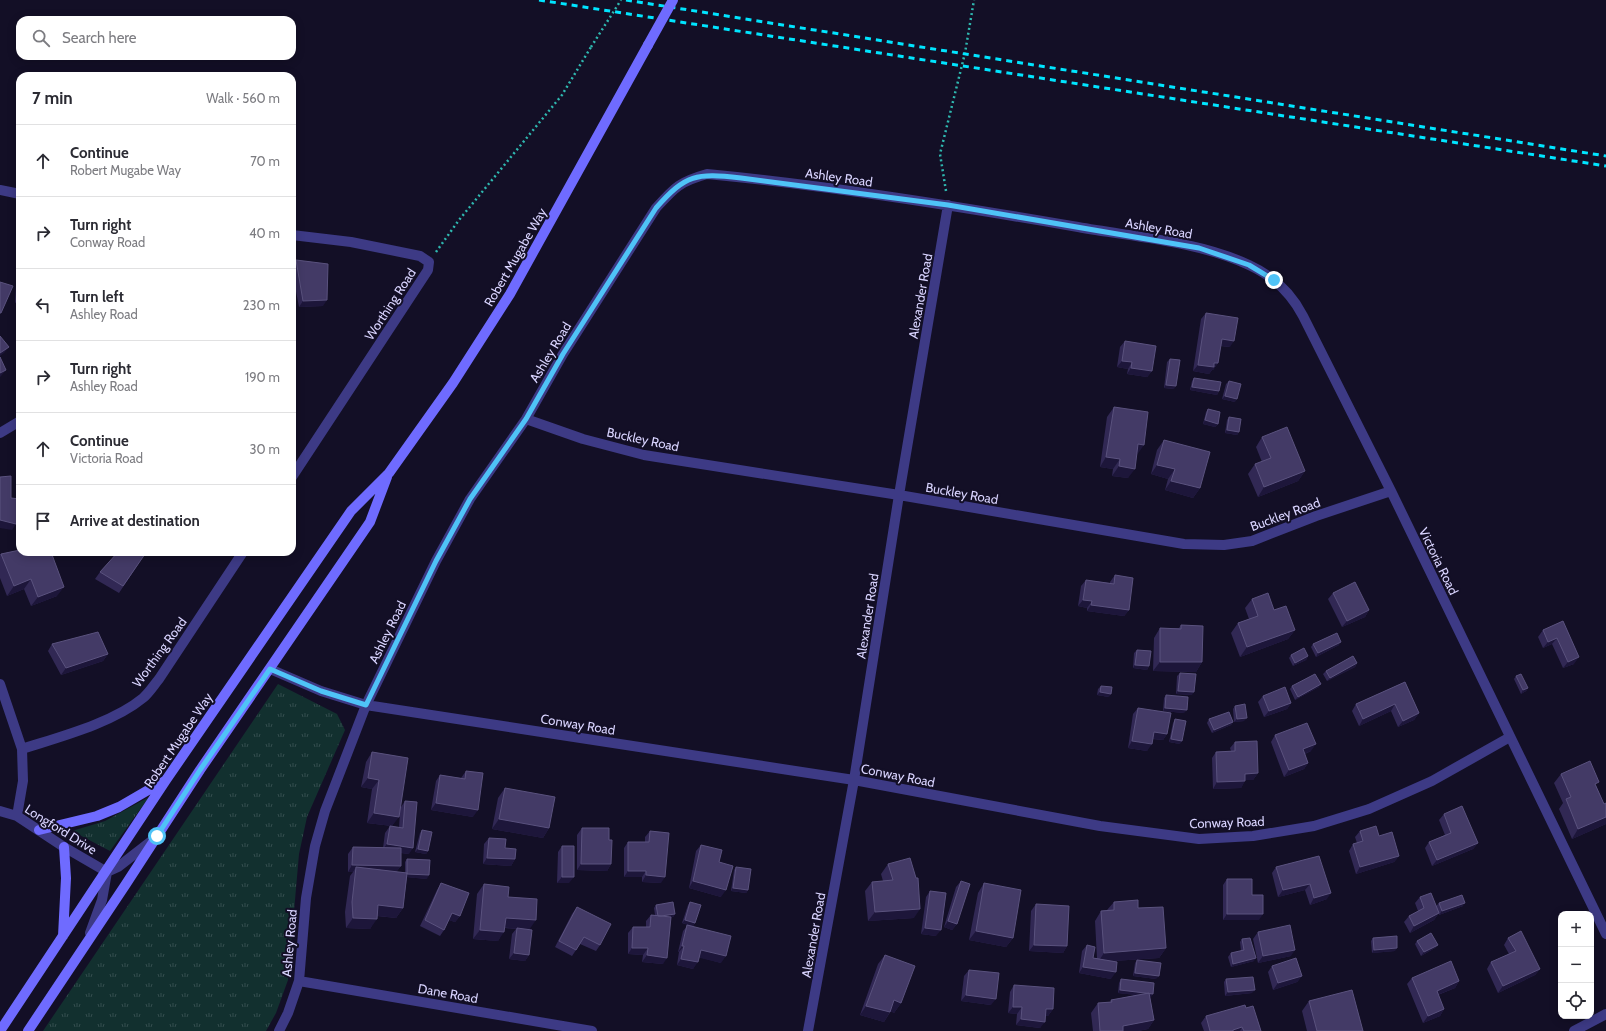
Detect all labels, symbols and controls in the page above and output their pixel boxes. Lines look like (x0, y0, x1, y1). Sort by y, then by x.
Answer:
search box (16, 16, 296, 60)
icon: search (30, 27, 52, 49)
text: Search here (62, 29, 137, 47)
text: 7 min (32, 88, 73, 108)
text: Walk · 560 m (206, 90, 280, 106)
text: Continue (70, 144, 129, 162)
icon: ahead (32, 150, 54, 172)
text: 70 m (250, 153, 280, 169)
text: Robert Mugabe Way (70, 162, 181, 178)
street label: Ashley Road (804, 164, 874, 190)
street label: Robert Mugabe Way (480, 205, 550, 309)
street label: Ashley Road (1124, 214, 1194, 242)
text: Turn right (70, 216, 131, 234)
icon: right (32, 222, 54, 244)
text: 40 m (249, 225, 280, 241)
text: Conway Road (70, 234, 145, 250)
street label: Alexander Road (905, 252, 935, 340)
street label: Worthing Road (361, 265, 419, 343)
route end (1265, 271, 1283, 289)
text: Turn left (70, 288, 124, 306)
icon: left (32, 294, 54, 316)
text: 230 m (243, 297, 280, 313)
text: Ashley Road (70, 306, 138, 322)
street label: Ashley Road (526, 319, 574, 385)
text: Turn right (70, 360, 131, 378)
icon: right (32, 366, 54, 388)
text: 190 m (245, 369, 280, 385)
text: Ashley Road (70, 378, 138, 394)
street label: Buckley Road (605, 424, 681, 454)
text: Continue (70, 432, 129, 450)
icon: ahead (32, 438, 54, 460)
text: 30 m (250, 441, 280, 457)
text: Victoria Road (70, 450, 143, 466)
street label: Buckley Road (924, 479, 1000, 507)
street label: Buckley Road (1248, 494, 1322, 534)
icon: arrive (32, 510, 54, 532)
text: Arrive at destination (70, 512, 200, 530)
street label: Victoria Road (1416, 525, 1462, 597)
street label: Alexander Road (852, 572, 882, 660)
street label: Ashley Road (365, 598, 409, 666)
street label: Worthing Road (128, 614, 190, 690)
street label: Robert Mugabe Way (140, 689, 216, 791)
street label: Conway Road (540, 710, 616, 738)
street label: Conway Road (860, 760, 936, 790)
street label: Longford Drive (22, 801, 100, 858)
street label: Conway Road (1189, 813, 1265, 831)
route start (148, 827, 166, 845)
street label: Alexander Road (798, 891, 828, 979)
street label: Ashley Road (278, 909, 300, 977)
map controls (1558, 911, 1594, 1019)
button: + (1558, 911, 1594, 947)
button: − (1558, 947, 1594, 983)
street label: Dane Road (417, 980, 479, 1006)
button: locate (1558, 983, 1594, 1019)

